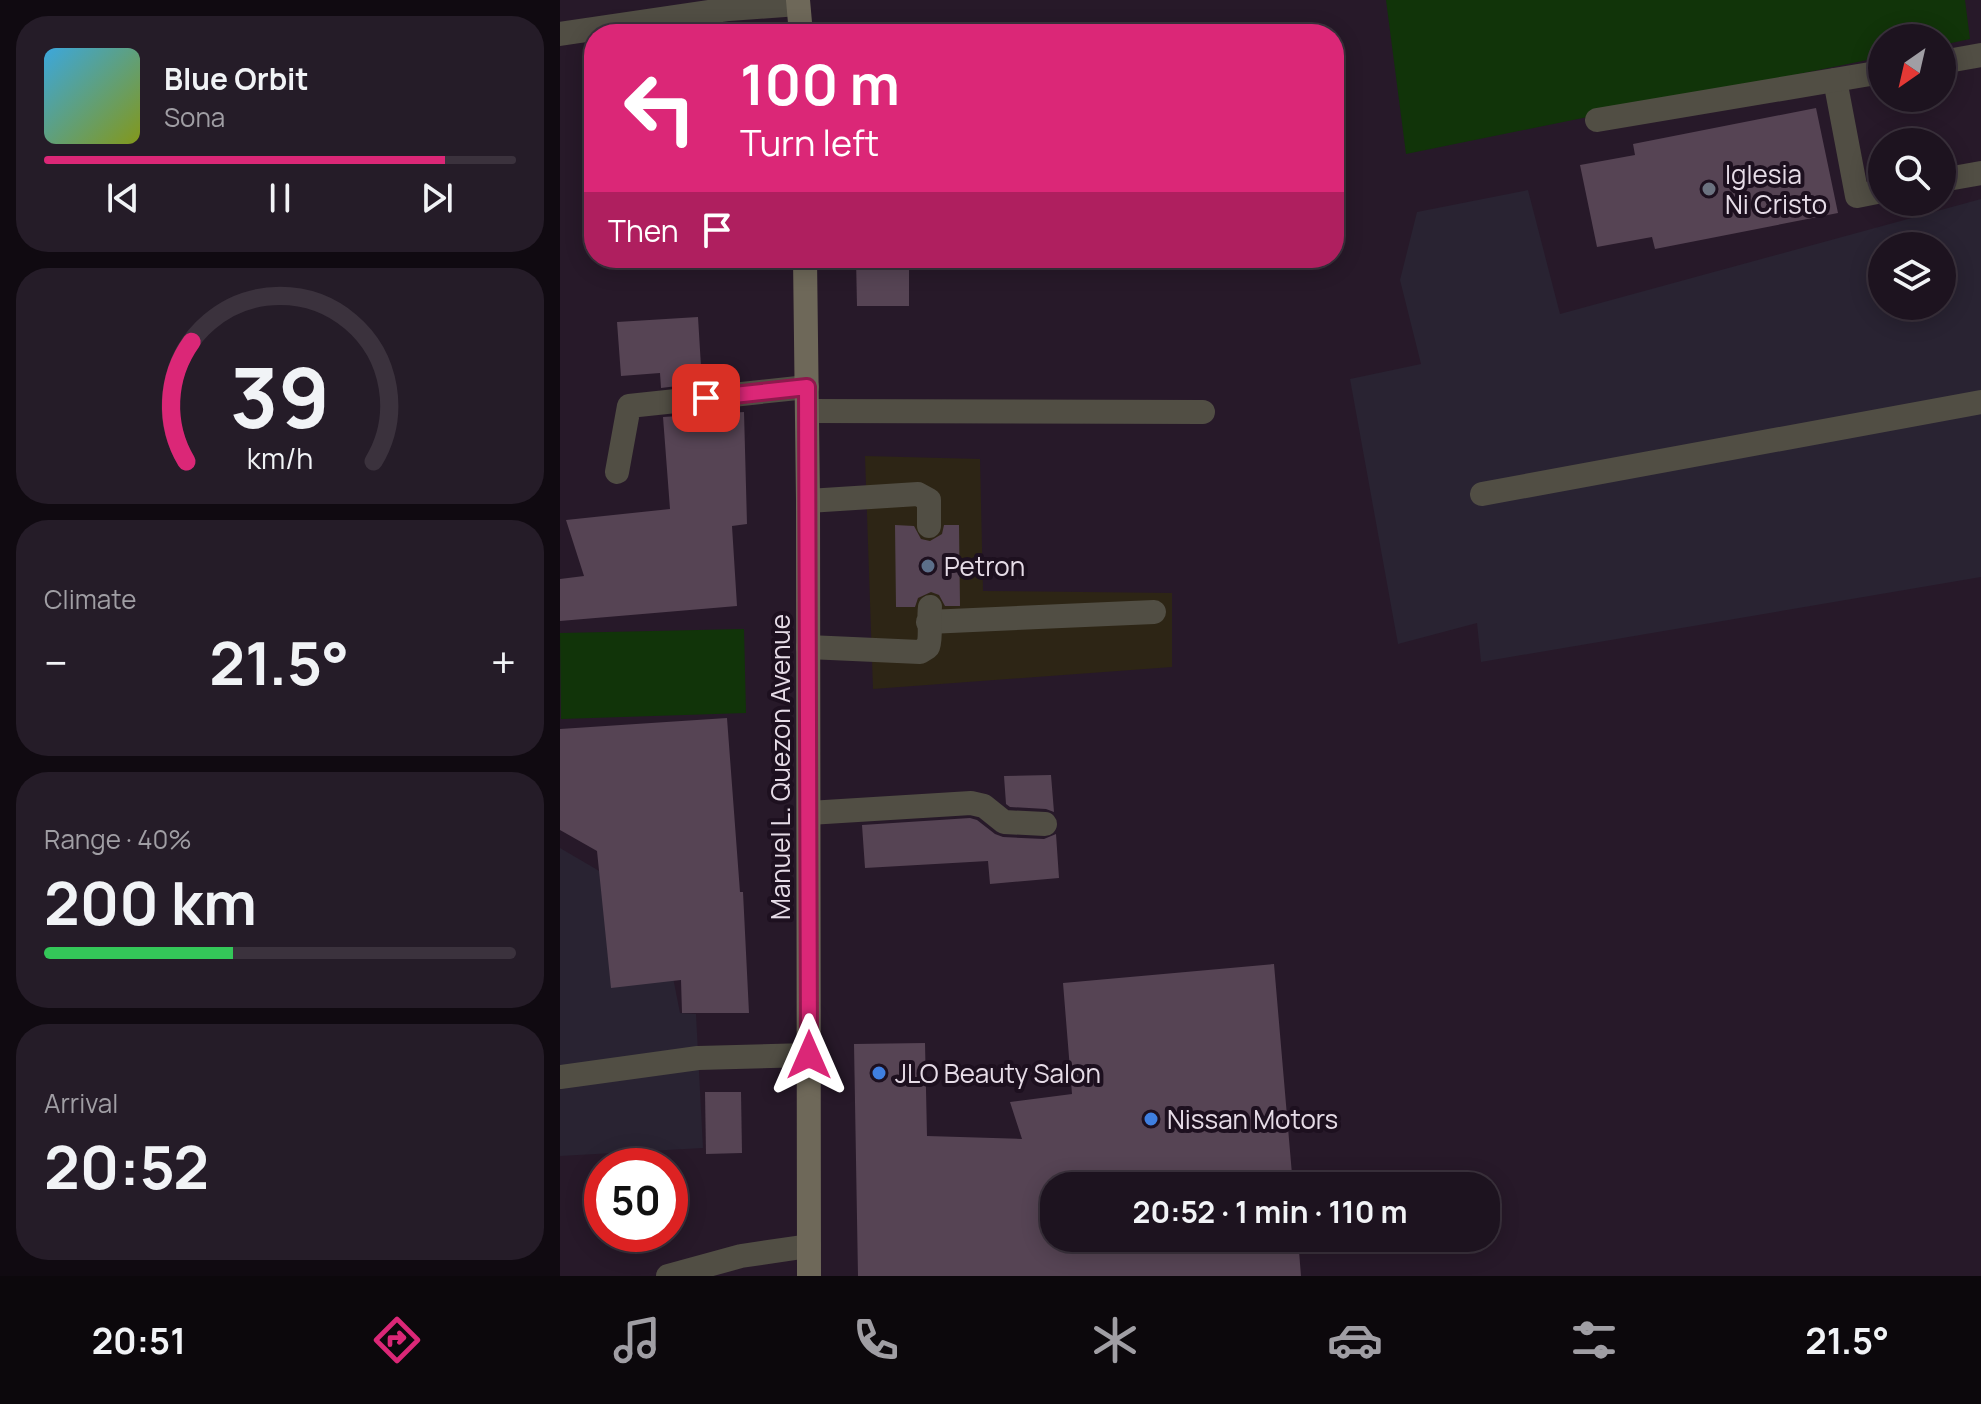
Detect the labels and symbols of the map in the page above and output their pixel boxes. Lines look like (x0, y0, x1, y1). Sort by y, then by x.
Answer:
north arrow (1868, 24, 1956, 112)
place label: Iglesia Ni Cristo (1725, 156, 1827, 222)
marker: Iglesia Ni Cristo (1700, 180, 1718, 198)
pin (672, 364, 740, 432)
place label: Petron (944, 548, 1025, 584)
marker: Petron (919, 557, 937, 575)
street label: Manuel L. Quezon Avenue (762, 614, 798, 920)
position arrow (767, 1013, 851, 1097)
place label: JLO Beauty Salon (895, 1055, 1101, 1091)
marker: JLO Beauty Salon (870, 1064, 888, 1082)
place label: Nissan Motors (1167, 1101, 1338, 1137)
marker: Nissan Motors (1142, 1110, 1160, 1128)
speed limit sign: 50 (584, 1148, 688, 1252)

